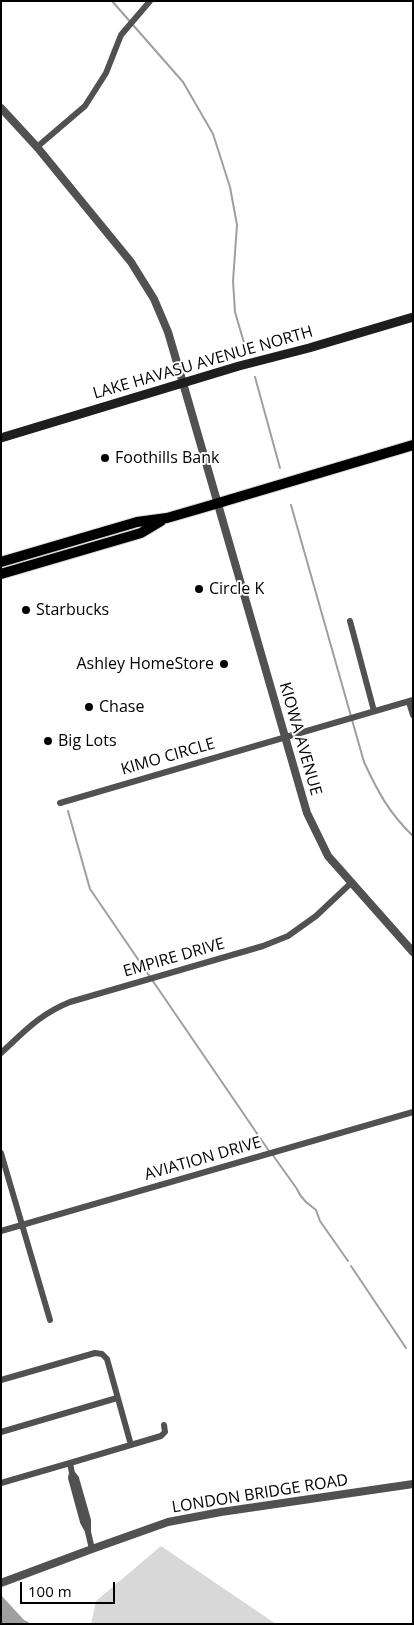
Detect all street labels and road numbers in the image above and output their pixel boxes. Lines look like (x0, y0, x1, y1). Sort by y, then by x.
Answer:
street label: LAKE HAVASU AVENUE NORTH (91, 322, 315, 404)
street label: KIOWA AVENUE (275, 680, 325, 798)
street label: KIMO CIRCLE (119, 734, 217, 780)
street label: EMPIRE DRIVE (121, 934, 227, 982)
street label: AVIATION DRIVE (142, 1133, 264, 1185)
street label: LONDON BRIDGE ROAD (171, 1471, 349, 1517)

